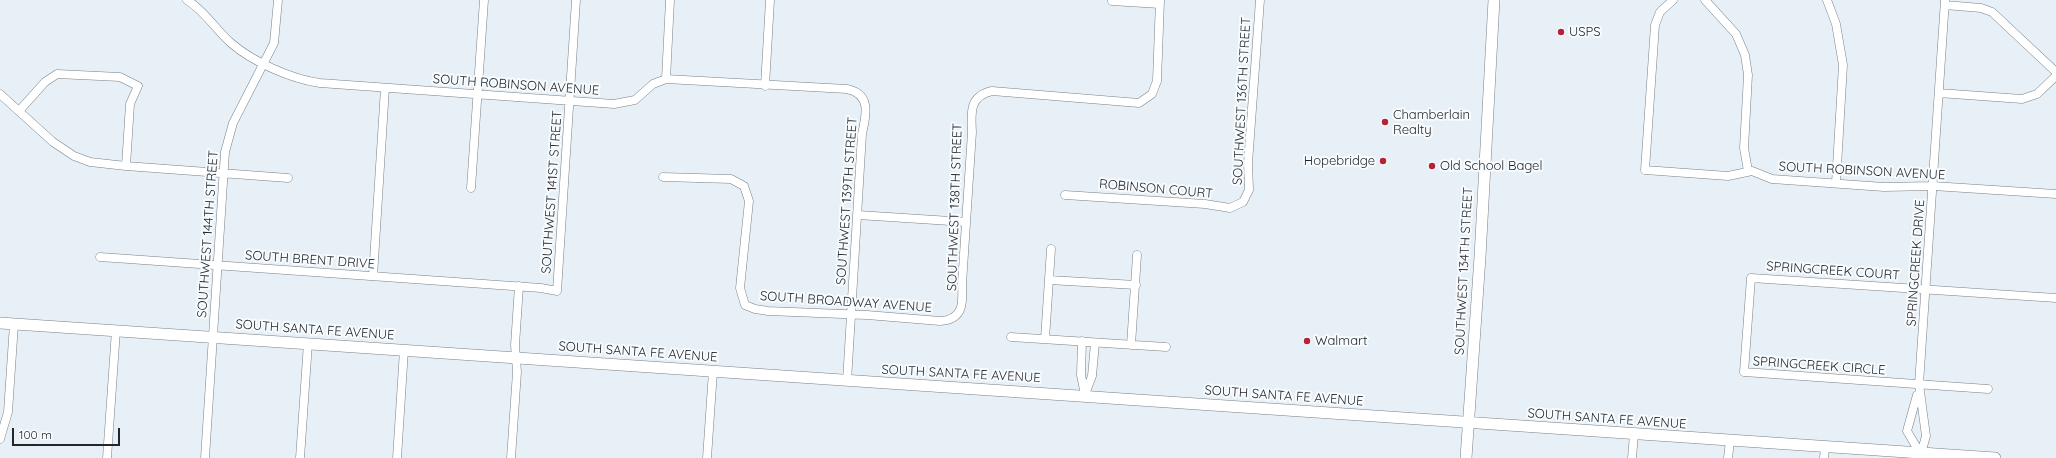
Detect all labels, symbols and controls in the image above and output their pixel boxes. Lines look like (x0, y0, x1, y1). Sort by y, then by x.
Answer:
street label: SOUTHWEST 136TH STREET (1230, 17, 1254, 185)
place label: USPS (1569, 24, 1600, 40)
marker: USPS (1556, 27, 1566, 37)
street label: SOUTH ROBINSON AVENUE (432, 71, 600, 99)
place label: Chamberlain Realty (1393, 107, 1470, 138)
street label: SOUTHWEST 141ST STREET (539, 110, 565, 274)
street label: SOUTHWEST 139TH STREET (833, 116, 861, 286)
marker: Chamberlain Realty (1380, 117, 1390, 127)
street label: SOUTHWEST 138TH STREET (944, 123, 966, 291)
street label: SOUTHWEST 144TH STREET (194, 150, 222, 318)
place label: Hopebridge (1304, 153, 1375, 169)
marker: Hopebridge (1378, 156, 1388, 166)
place label: Old School Bagel (1440, 158, 1542, 174)
street label: SOUTH ROBINSON AVENUE (1778, 159, 1946, 183)
marker: Old School Bagel (1427, 161, 1437, 171)
street label: ROBINSON COURT (1098, 176, 1214, 202)
street label: SOUTHWEST 134TH STREET (1452, 187, 1476, 355)
street label: SPRINGCREEK DRIVE (1904, 199, 1928, 327)
street label: SOUTH BRENT DRIVE (245, 248, 375, 272)
street label: SPRINGCREEK COURT (1766, 259, 1900, 283)
street label: SOUTH BROADWAY AVENUE (760, 288, 932, 316)
street label: SOUTH SANTA FE AVENUE (235, 317, 395, 343)
place label: Walmart (1315, 333, 1367, 349)
marker: Walmart (1302, 336, 1312, 346)
street label: SOUTH SANTA FE AVENUE (558, 339, 718, 365)
street label: SPRINGCREEK CIRCLE (1752, 354, 1886, 378)
street label: SOUTH SANTA FE AVENUE (881, 362, 1041, 386)
street label: SOUTH SANTA FE AVENUE (1204, 383, 1364, 409)
street label: SOUTH SANTA FE AVENUE (1527, 406, 1687, 432)
scale bar (14, 420, 122, 446)
text: 100 m (19, 427, 52, 442)

